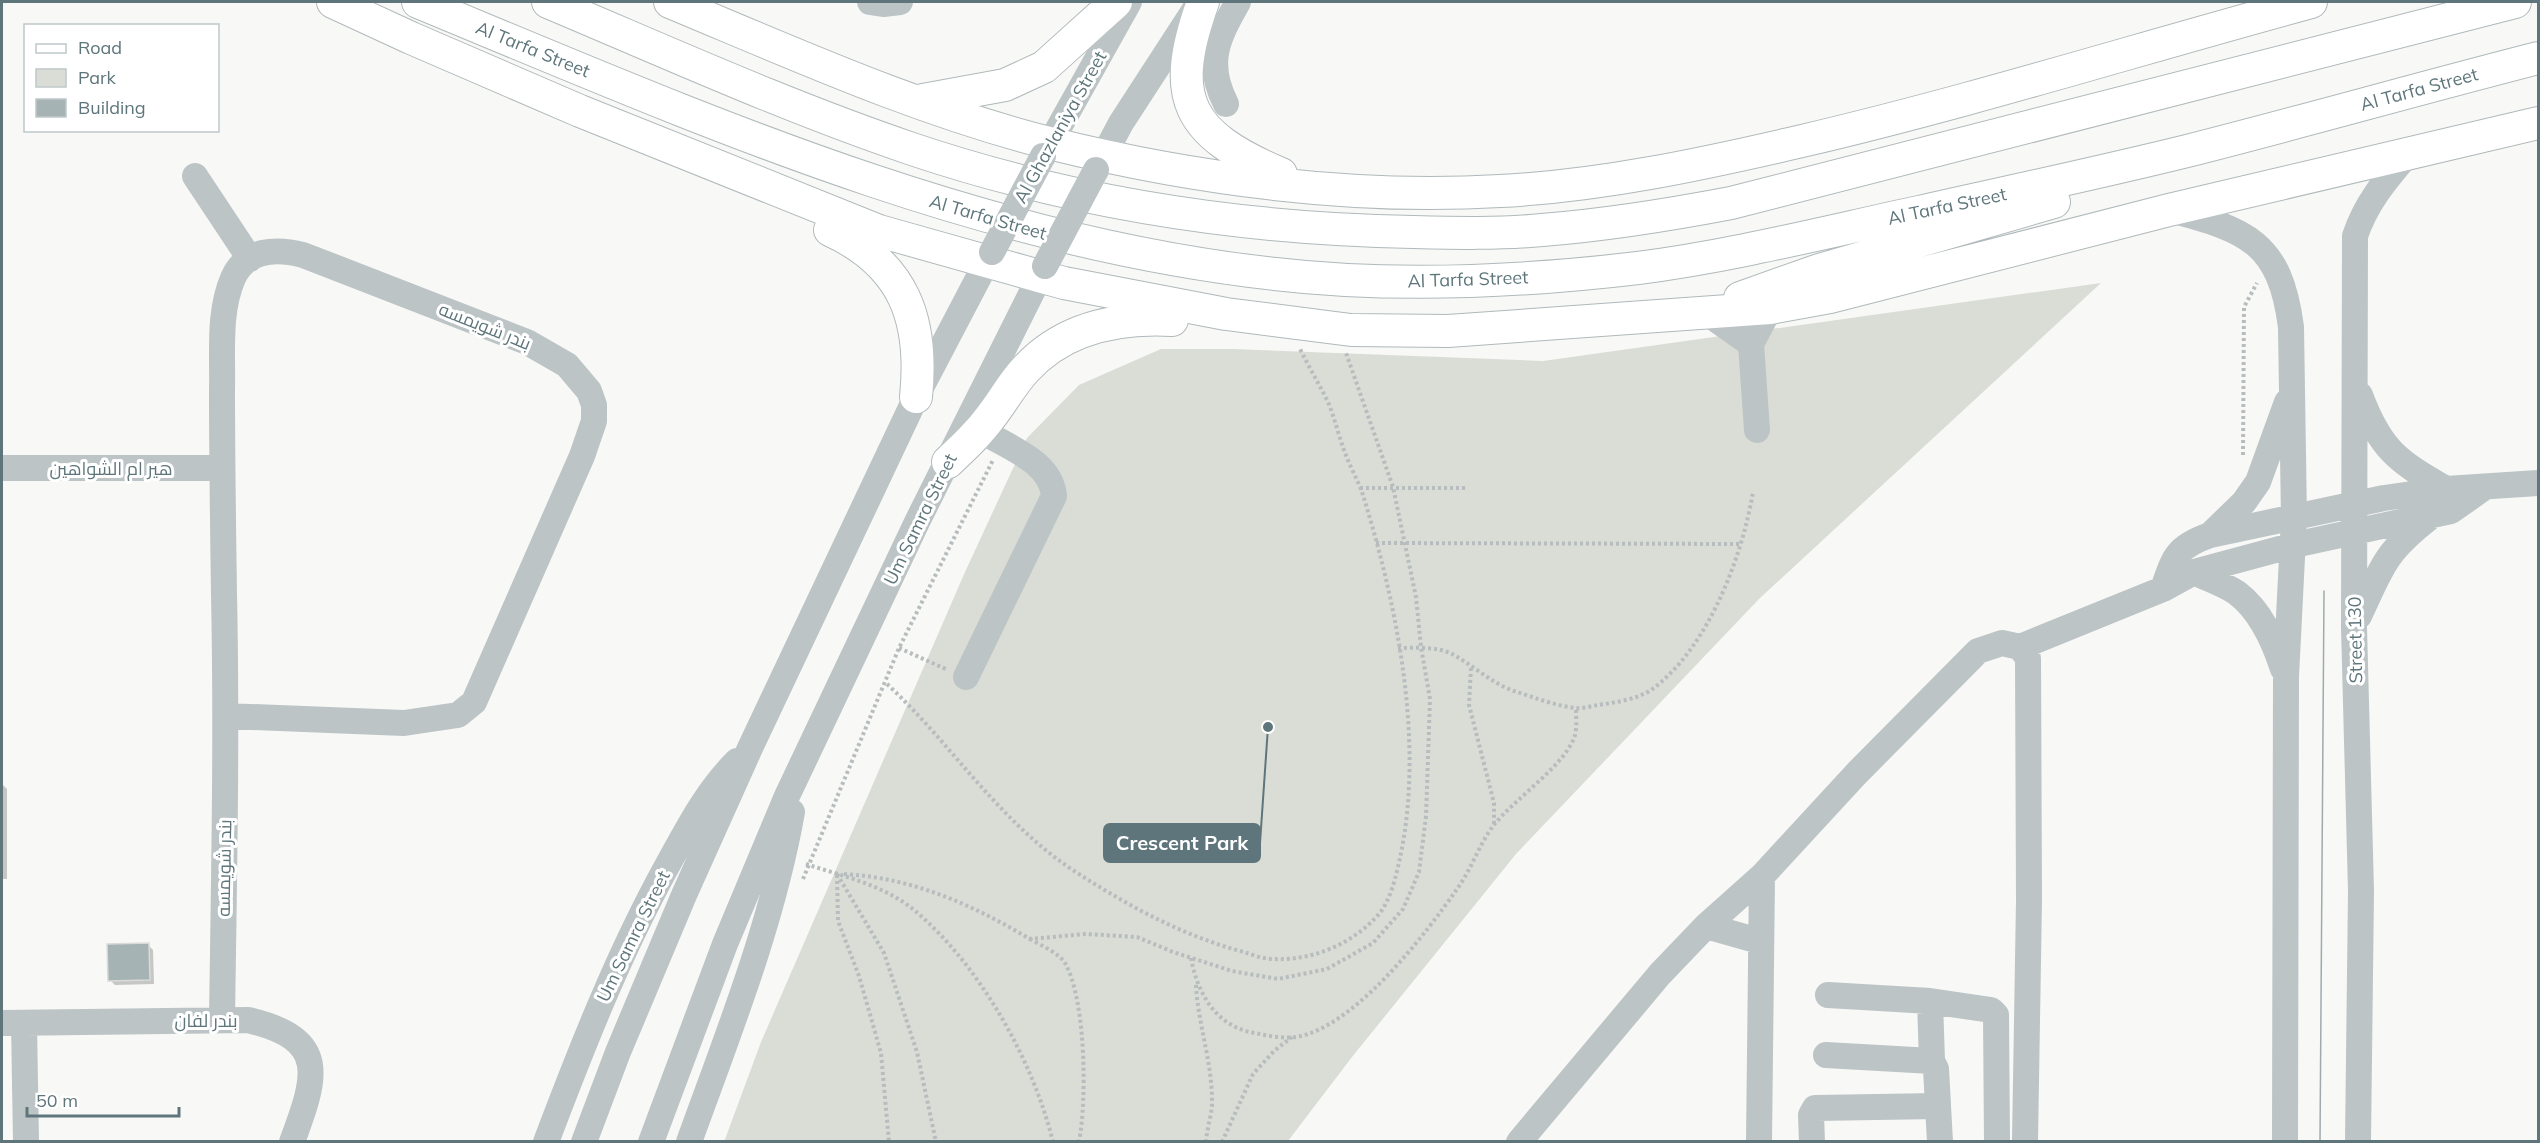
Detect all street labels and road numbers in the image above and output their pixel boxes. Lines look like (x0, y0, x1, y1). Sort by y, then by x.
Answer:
street label: Al Tarfa Street (473, 16, 593, 82)
street label: Al Ghazlaniya Street (1009, 47, 1111, 207)
street label: Al Tarfa Street (2358, 62, 2480, 116)
street label: Al Tarfa Street (1886, 182, 2008, 230)
street label: Al Tarfa Street (927, 189, 1049, 245)
street label: Al Tarfa Street (1407, 265, 1529, 293)
street label: بندر شويمسه (436, 297, 534, 355)
street label: Um Samra Street (878, 450, 962, 588)
street label: هير ام الشواهين (49, 457, 173, 481)
street label: Street 130 (2343, 596, 2367, 684)
street label: بندر شويمسه (212, 819, 236, 917)
street label: Um Samra Street (591, 867, 675, 1005)
street label: بندر لفان (175, 1009, 237, 1032)

